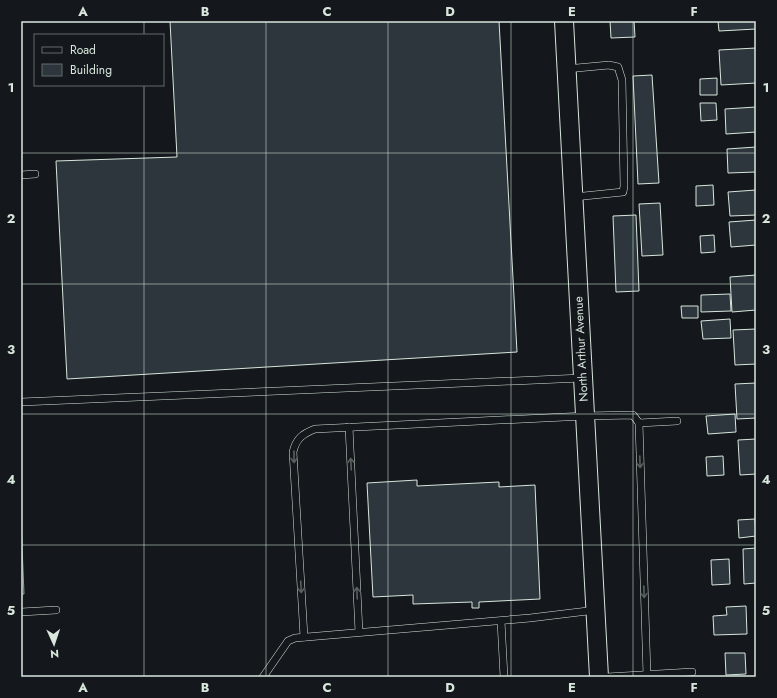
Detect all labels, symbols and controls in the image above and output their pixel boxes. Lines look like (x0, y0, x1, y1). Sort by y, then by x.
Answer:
text: A (77, 2, 88, 21)
text: B (201, 2, 210, 21)
text: C (322, 2, 332, 21)
text: D (445, 2, 455, 21)
text: E (568, 2, 576, 21)
text: F (690, 2, 698, 21)
legend (34, 34, 164, 86)
text: Road (70, 41, 96, 59)
text: Building (70, 61, 112, 79)
text: 1 (8, 78, 14, 97)
text: 1 (763, 78, 769, 97)
text: 2 (7, 209, 15, 228)
text: 2 (762, 209, 770, 228)
street label: North Arthur Avenue (569, 296, 593, 402)
text: 3 (7, 340, 15, 359)
text: 3 (762, 340, 770, 359)
one-way arrow (290, 450, 298, 463)
one-way arrow (636, 455, 644, 468)
one-way arrow (347, 458, 354, 471)
text: 4 (6, 470, 16, 489)
text: 4 (761, 470, 771, 489)
one-way arrow (297, 580, 304, 593)
one-way arrow (640, 585, 648, 598)
one-way arrow (354, 587, 361, 600)
text: 5 (7, 601, 15, 620)
text: 5 (762, 601, 770, 620)
north arrow (34, 624, 74, 664)
text: N (50, 646, 59, 662)
text: A (77, 678, 88, 697)
text: B (201, 678, 210, 697)
text: C (322, 678, 332, 697)
text: D (445, 678, 455, 697)
text: E (568, 678, 576, 697)
text: F (690, 678, 698, 697)

